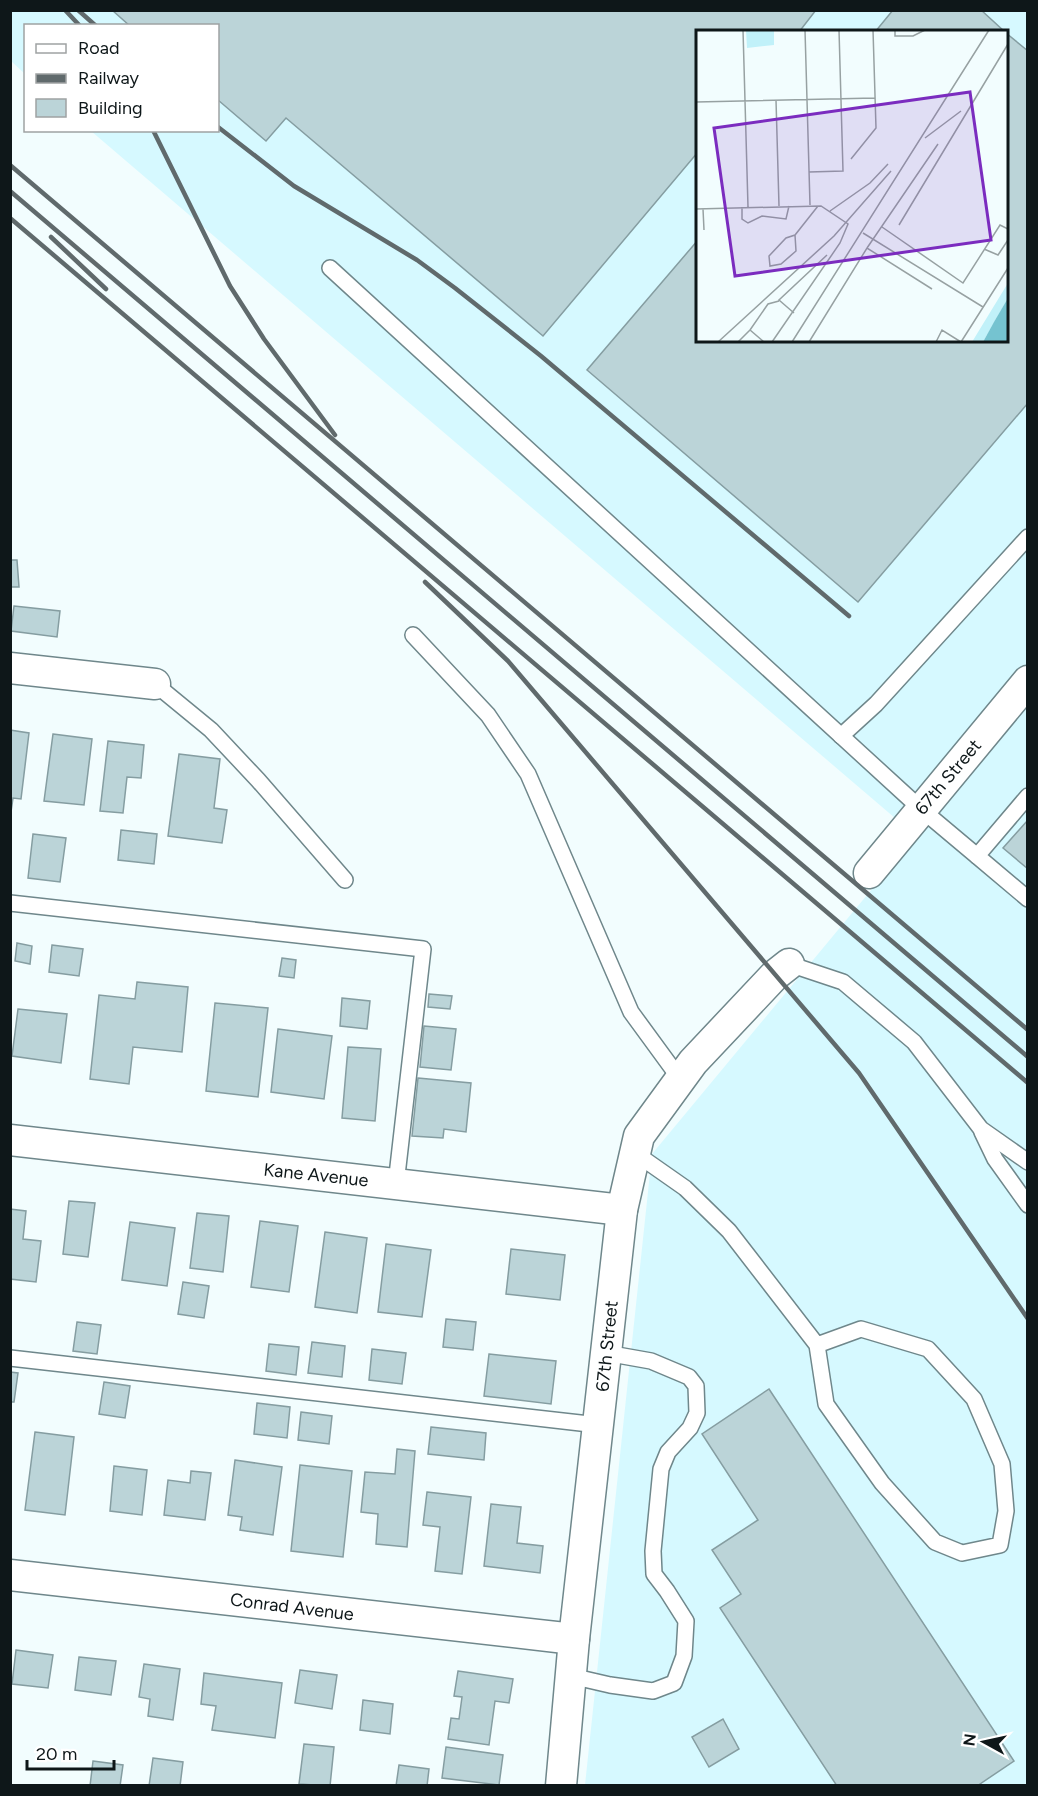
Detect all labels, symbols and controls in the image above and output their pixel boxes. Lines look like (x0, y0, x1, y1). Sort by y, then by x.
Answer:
legend (24, 24, 219, 132)
inset map (696, 30, 1008, 342)
text: Road (78, 37, 119, 59)
text: Railway (78, 67, 140, 89)
text: Building (78, 97, 143, 119)
street label: 67th Street (910, 735, 986, 819)
street label: Kane Avenue (263, 1159, 370, 1191)
street label: 67th Street (591, 1299, 623, 1393)
street label: Conrad Avenue (229, 1588, 355, 1626)
north arrow (954, 1712, 1014, 1772)
scale bar (27, 1733, 114, 1771)
text: N (959, 1733, 980, 1747)
text: 20 m (36, 1743, 77, 1765)

